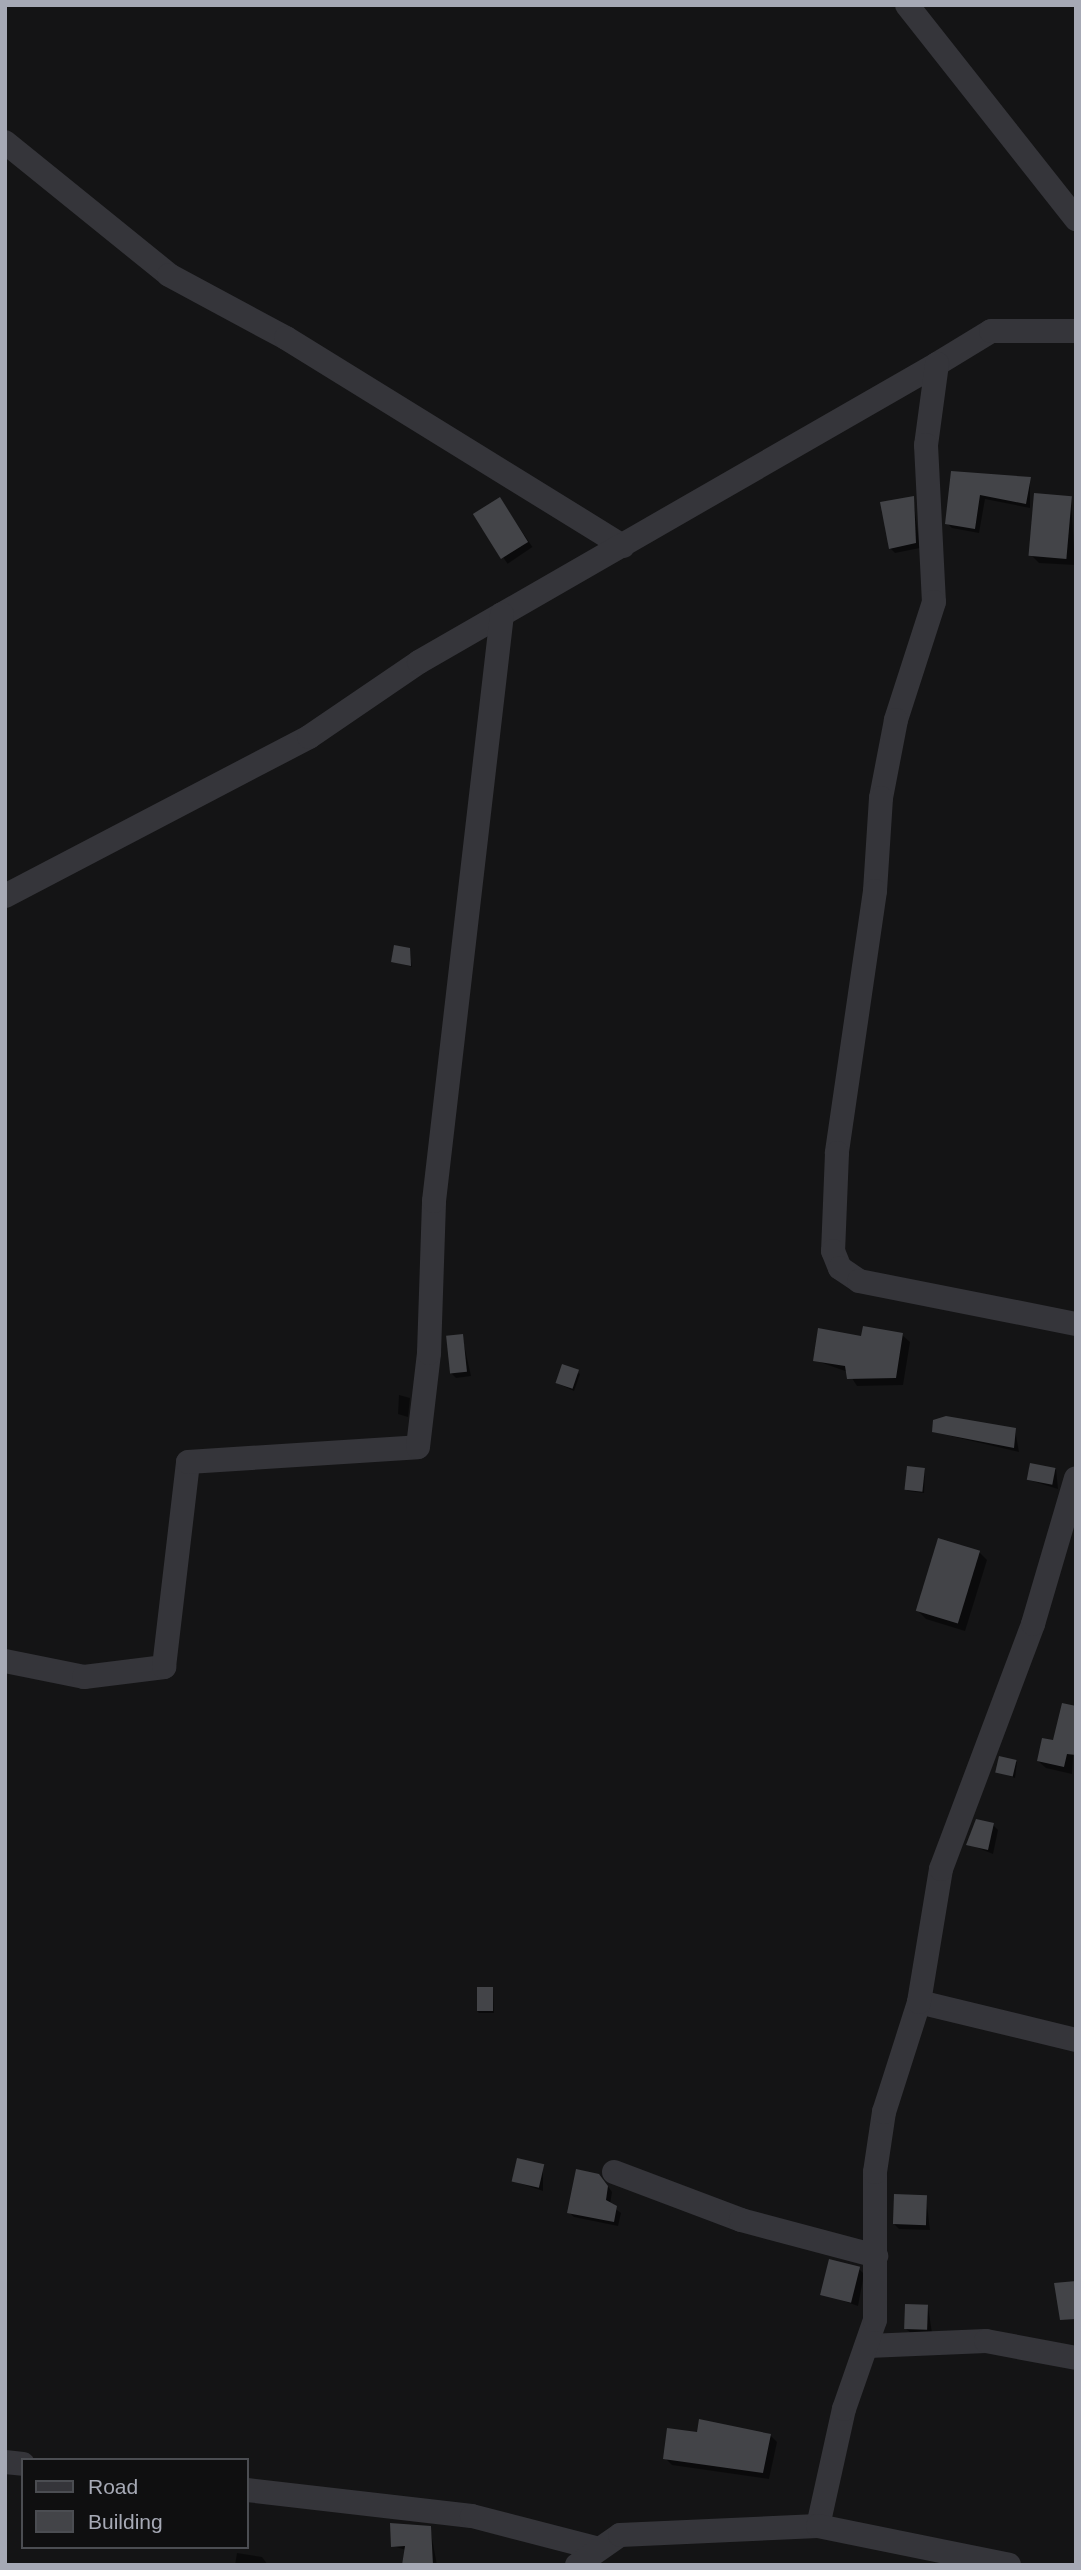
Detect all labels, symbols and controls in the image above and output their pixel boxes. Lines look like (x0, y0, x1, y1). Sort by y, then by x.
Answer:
legend (21, 2458, 248, 2549)
text: Road (88, 2475, 138, 2498)
text: Building (88, 2510, 163, 2533)

